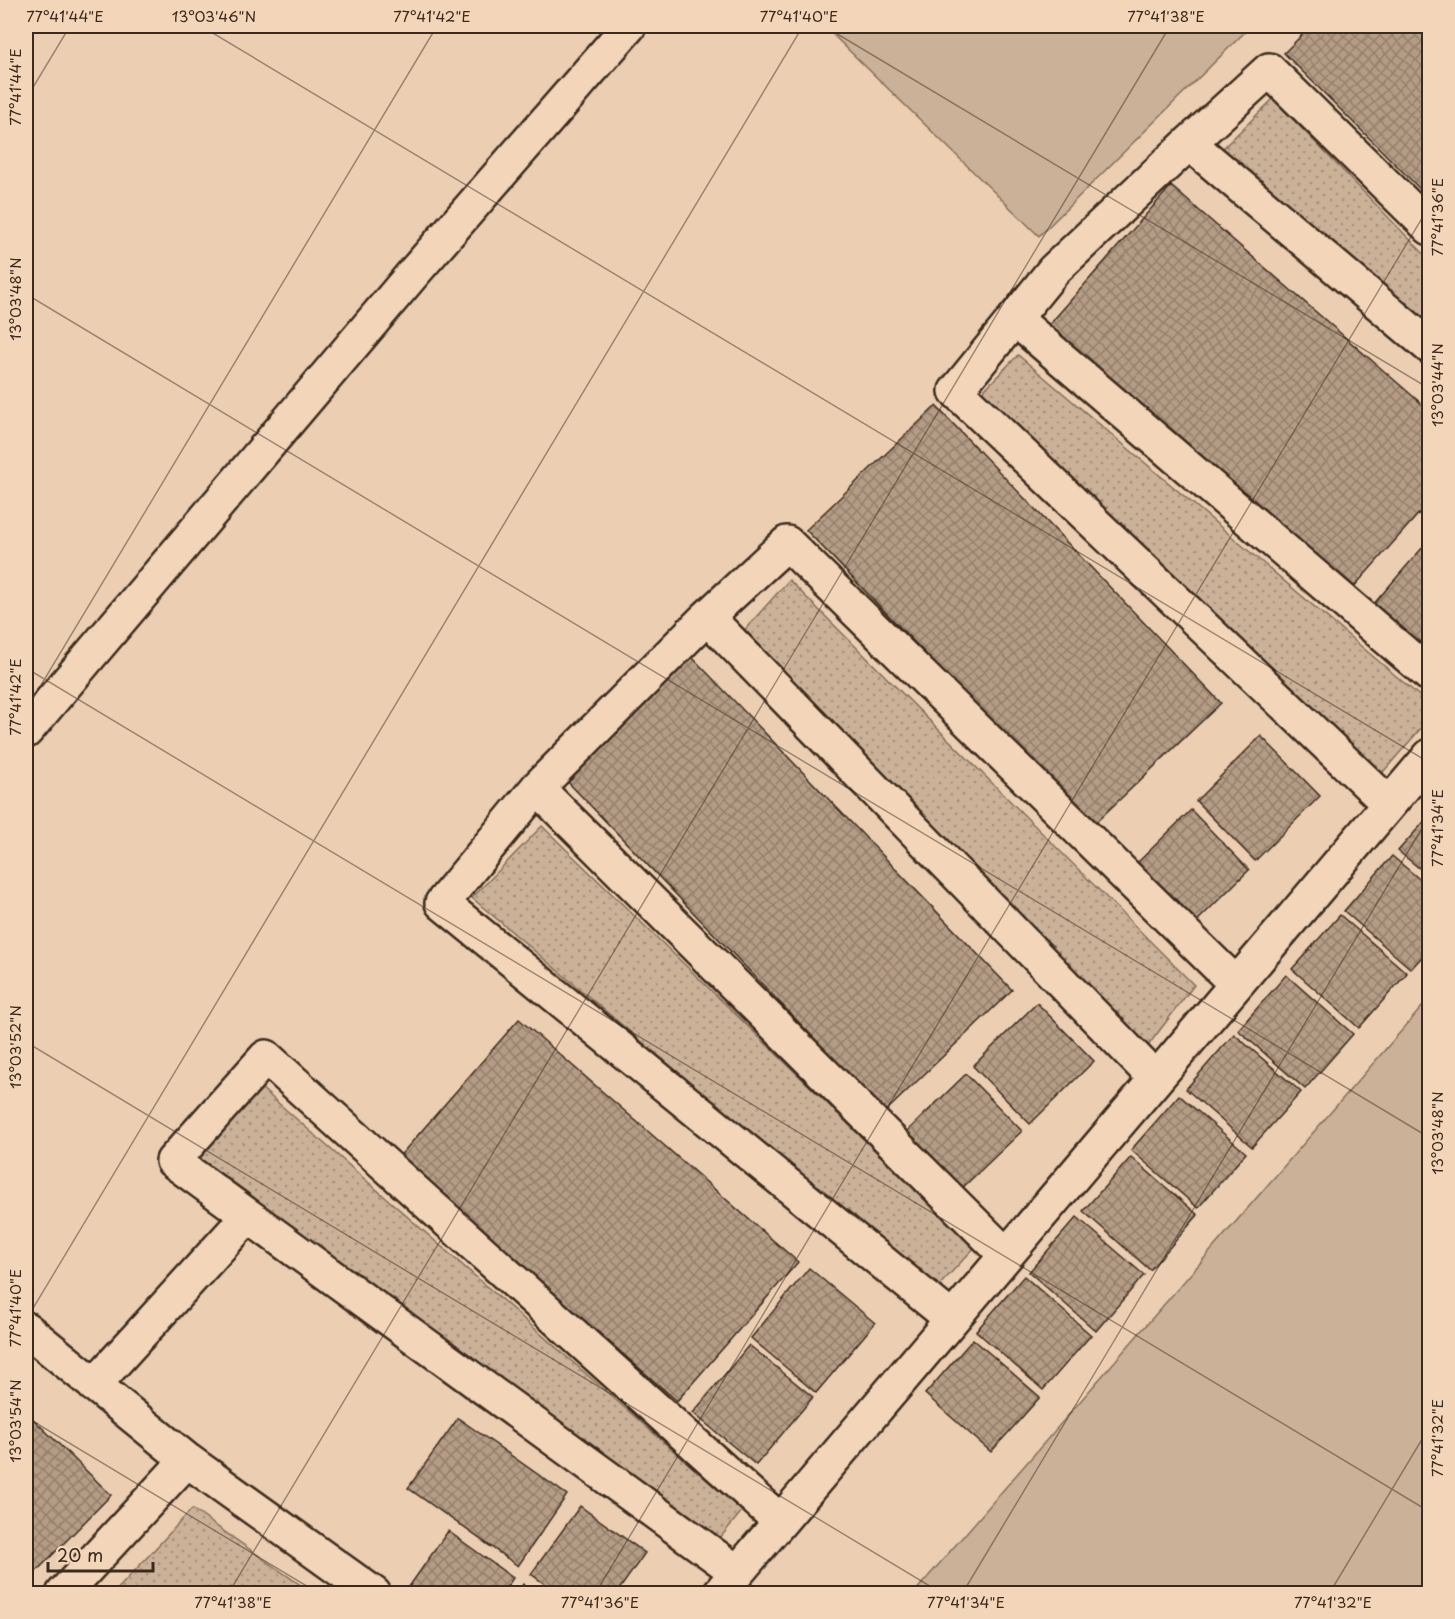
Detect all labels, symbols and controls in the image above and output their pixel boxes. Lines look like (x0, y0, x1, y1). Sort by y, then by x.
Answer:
text: 77°41'44"E (26, 4, 104, 27)
text: 13°03'46"N (172, 4, 256, 27)
text: 77°41'42"E (393, 4, 471, 27)
text: 77°41'40"E (760, 4, 838, 27)
text: 77°41'38"E (1127, 4, 1205, 27)
text: 77°41'44"E (3, 48, 26, 126)
text: 77°41'36"E (1425, 178, 1448, 256)
text: 13°03'48"N (3, 257, 26, 341)
text: 13°03'44"N (1425, 343, 1448, 427)
text: 77°41'42"E (3, 658, 26, 736)
text: 77°41'34"E (1425, 789, 1448, 867)
text: 13°03'52"N (3, 1005, 26, 1089)
text: 13°03'48"N (1425, 1091, 1448, 1175)
text: 77°41'40"E (3, 1269, 26, 1347)
text: 13°03'54"N (3, 1379, 26, 1463)
text: 77°41'32"E (1425, 1399, 1448, 1477)
scale bar (48, 1535, 153, 1573)
text: 20 m (57, 1541, 103, 1568)
text: 77°41'38"E (194, 1590, 272, 1613)
text: 77°41'36"E (561, 1590, 639, 1613)
text: 77°41'34"E (927, 1590, 1005, 1613)
text: 77°41'32"E (1294, 1590, 1372, 1613)

